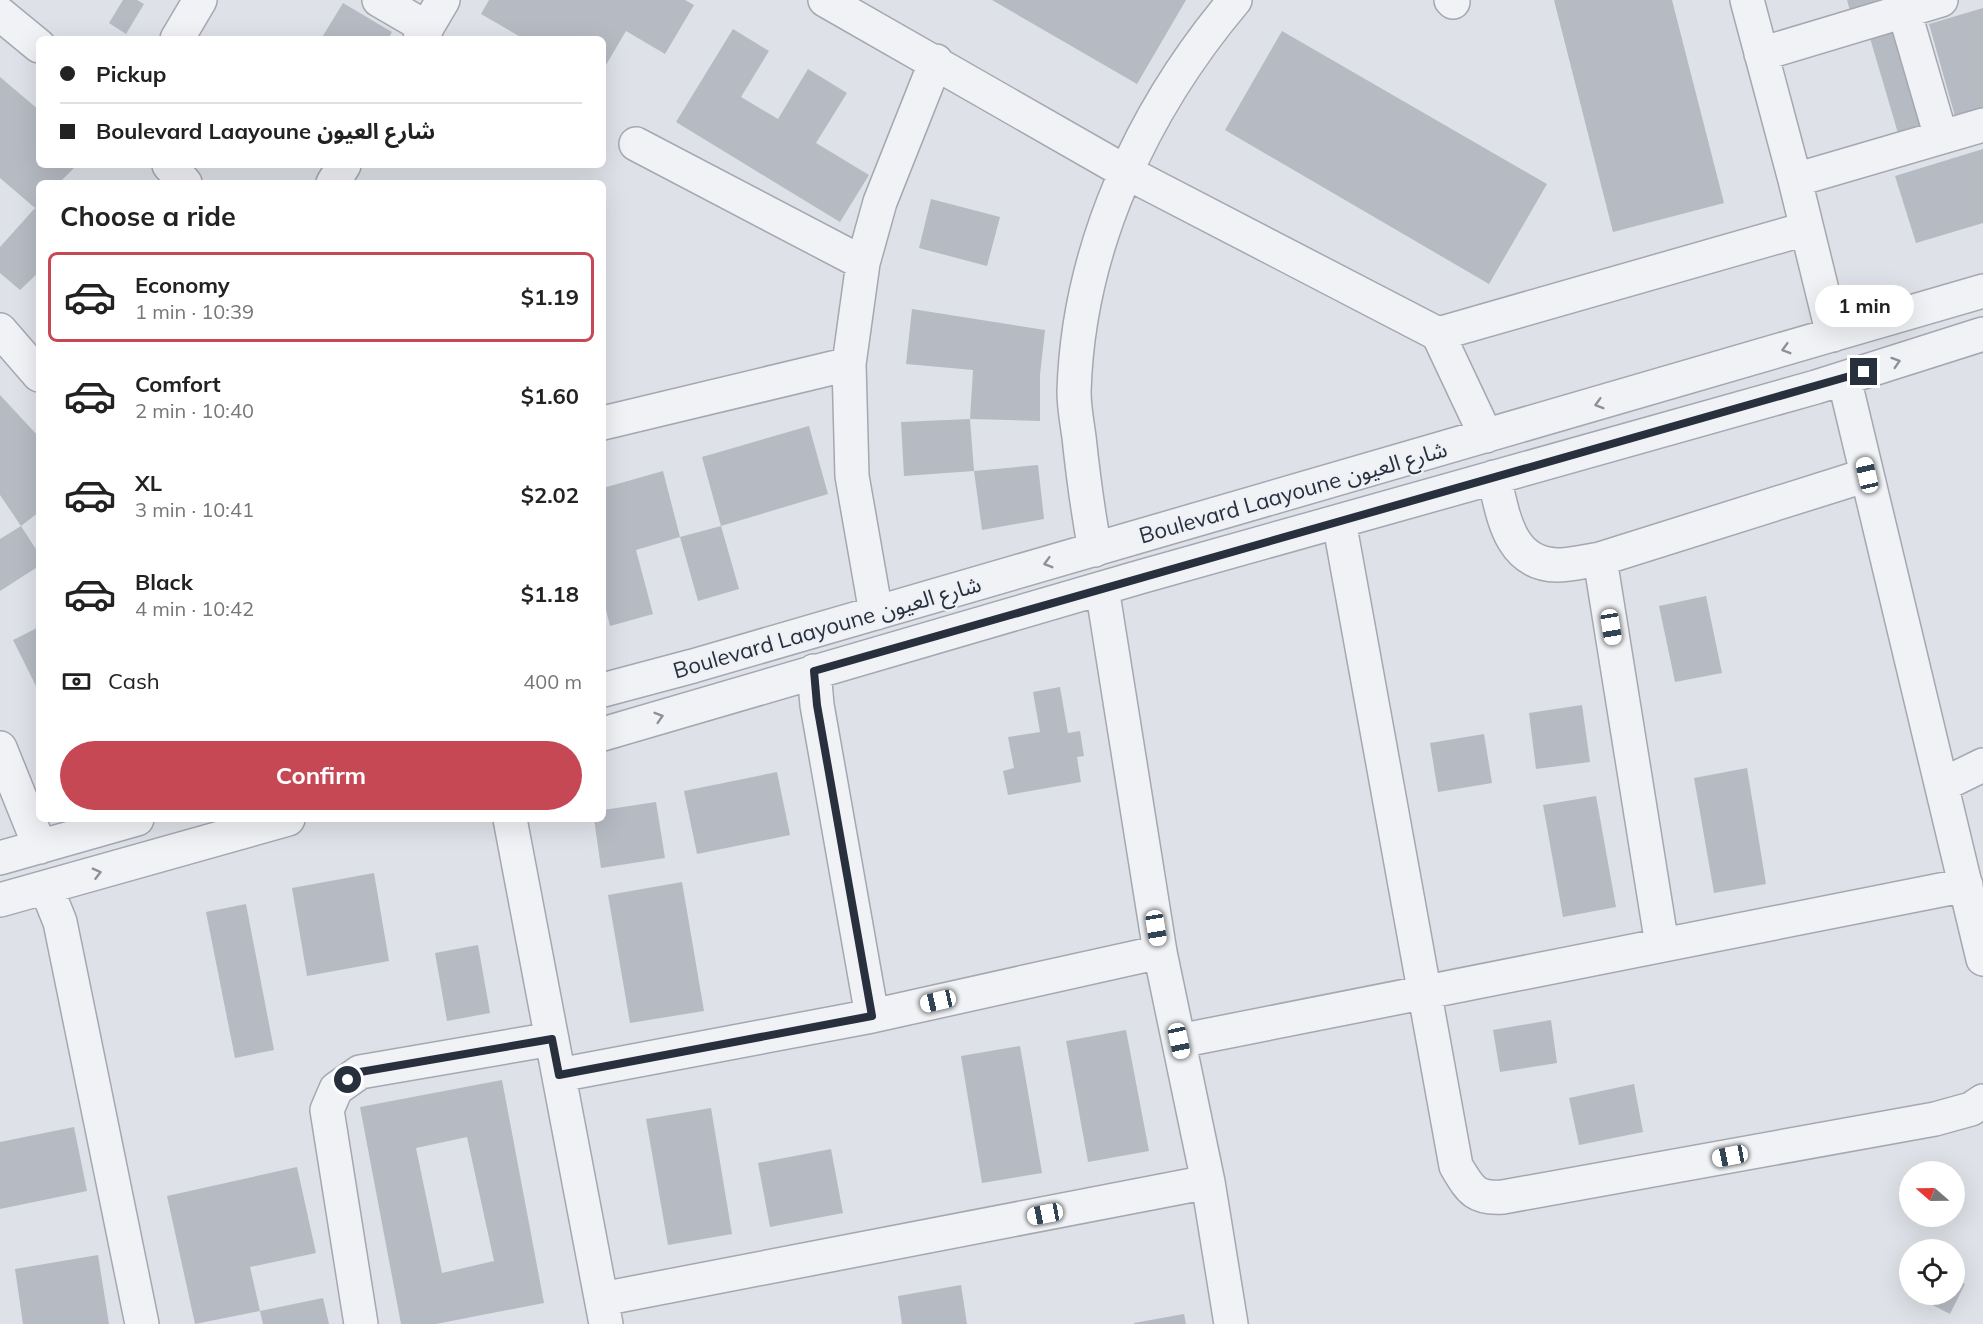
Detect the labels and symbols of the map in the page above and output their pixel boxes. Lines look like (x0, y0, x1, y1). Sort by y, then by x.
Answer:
callout: 1 min (1814, 285, 1914, 327)
one-way arrow (1781, 342, 1792, 354)
one-way arrow (1890, 356, 1901, 369)
route end (1850, 358, 1877, 385)
one-way arrow (1594, 397, 1604, 409)
street label: Boulevard Laayoune شارع العيون (1136, 435, 1451, 552)
car (1854, 455, 1880, 495)
one-way arrow (1043, 556, 1054, 568)
street label: Boulevard Laayoune شارع العيون (670, 570, 985, 687)
car (1599, 608, 1623, 646)
one-way arrow (653, 712, 664, 724)
one-way arrow (92, 868, 102, 881)
car (1144, 909, 1168, 947)
car (918, 988, 958, 1014)
car (1166, 1022, 1192, 1060)
route start (334, 1066, 361, 1093)
car (1711, 1144, 1749, 1168)
north arrow (1899, 1161, 1965, 1227)
car (1026, 1202, 1064, 1226)

